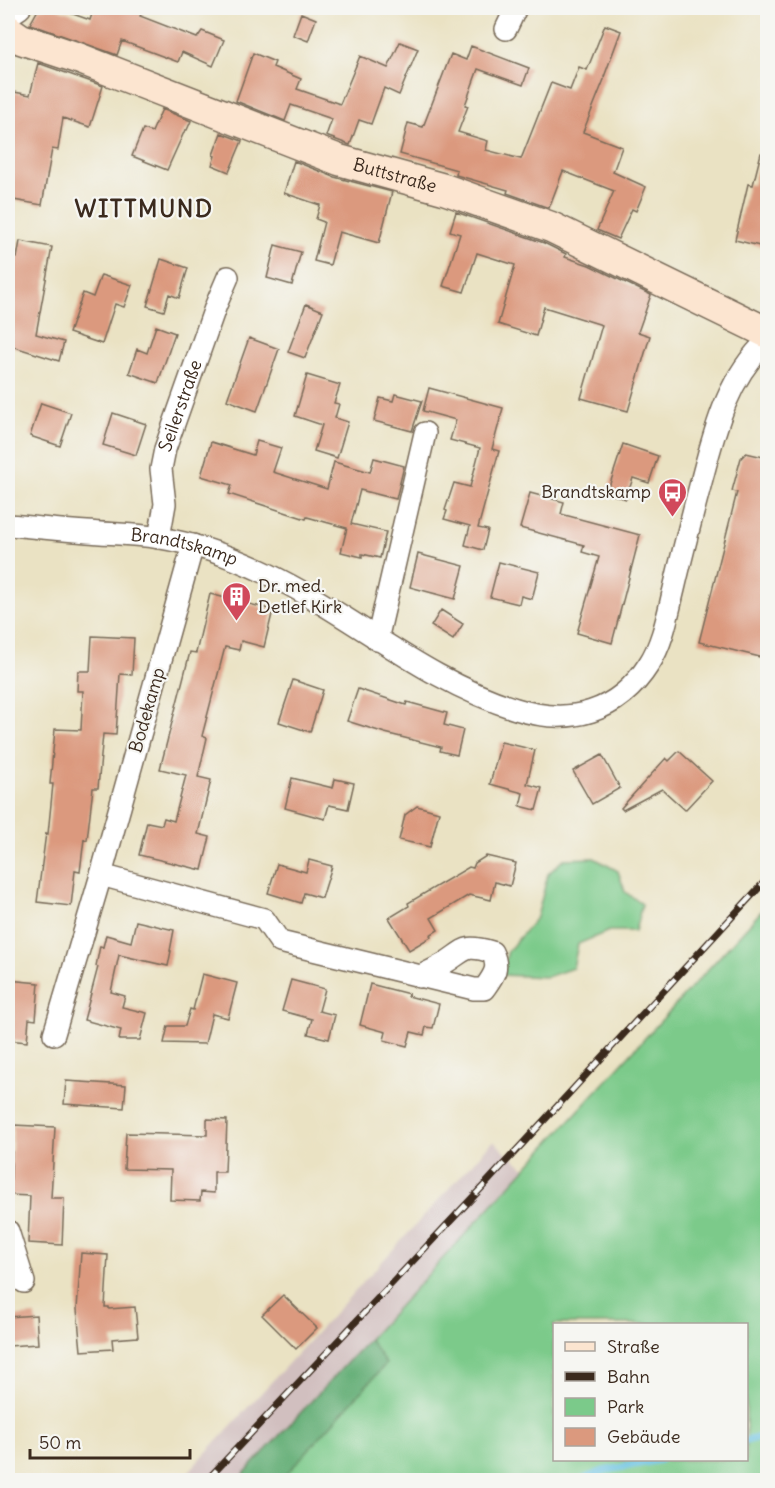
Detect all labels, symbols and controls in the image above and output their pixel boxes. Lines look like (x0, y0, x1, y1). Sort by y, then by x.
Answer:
street label: Buttstraße (351, 152, 439, 197)
district label: WITTMUND (75, 193, 213, 223)
street label: Seilerstraße (153, 356, 207, 455)
bus stop icon: Brandtskamp (656, 476, 688, 518)
place label: Brandtskamp (541, 480, 651, 503)
street label: Brandtskamp (130, 523, 241, 571)
place label: Dr. med. Detlef Kirk (258, 574, 342, 618)
building icon: Dr. med. Detlef Kirk (221, 580, 253, 622)
street label: Bodekamp (123, 665, 170, 755)
legend (553, 1323, 748, 1461)
text: Straße (607, 1335, 660, 1358)
text: Bahn (607, 1365, 650, 1388)
text: Park (607, 1395, 644, 1418)
scale bar (30, 1422, 190, 1460)
text: Gebäude (607, 1425, 680, 1448)
text: 50 m (39, 1431, 81, 1454)

